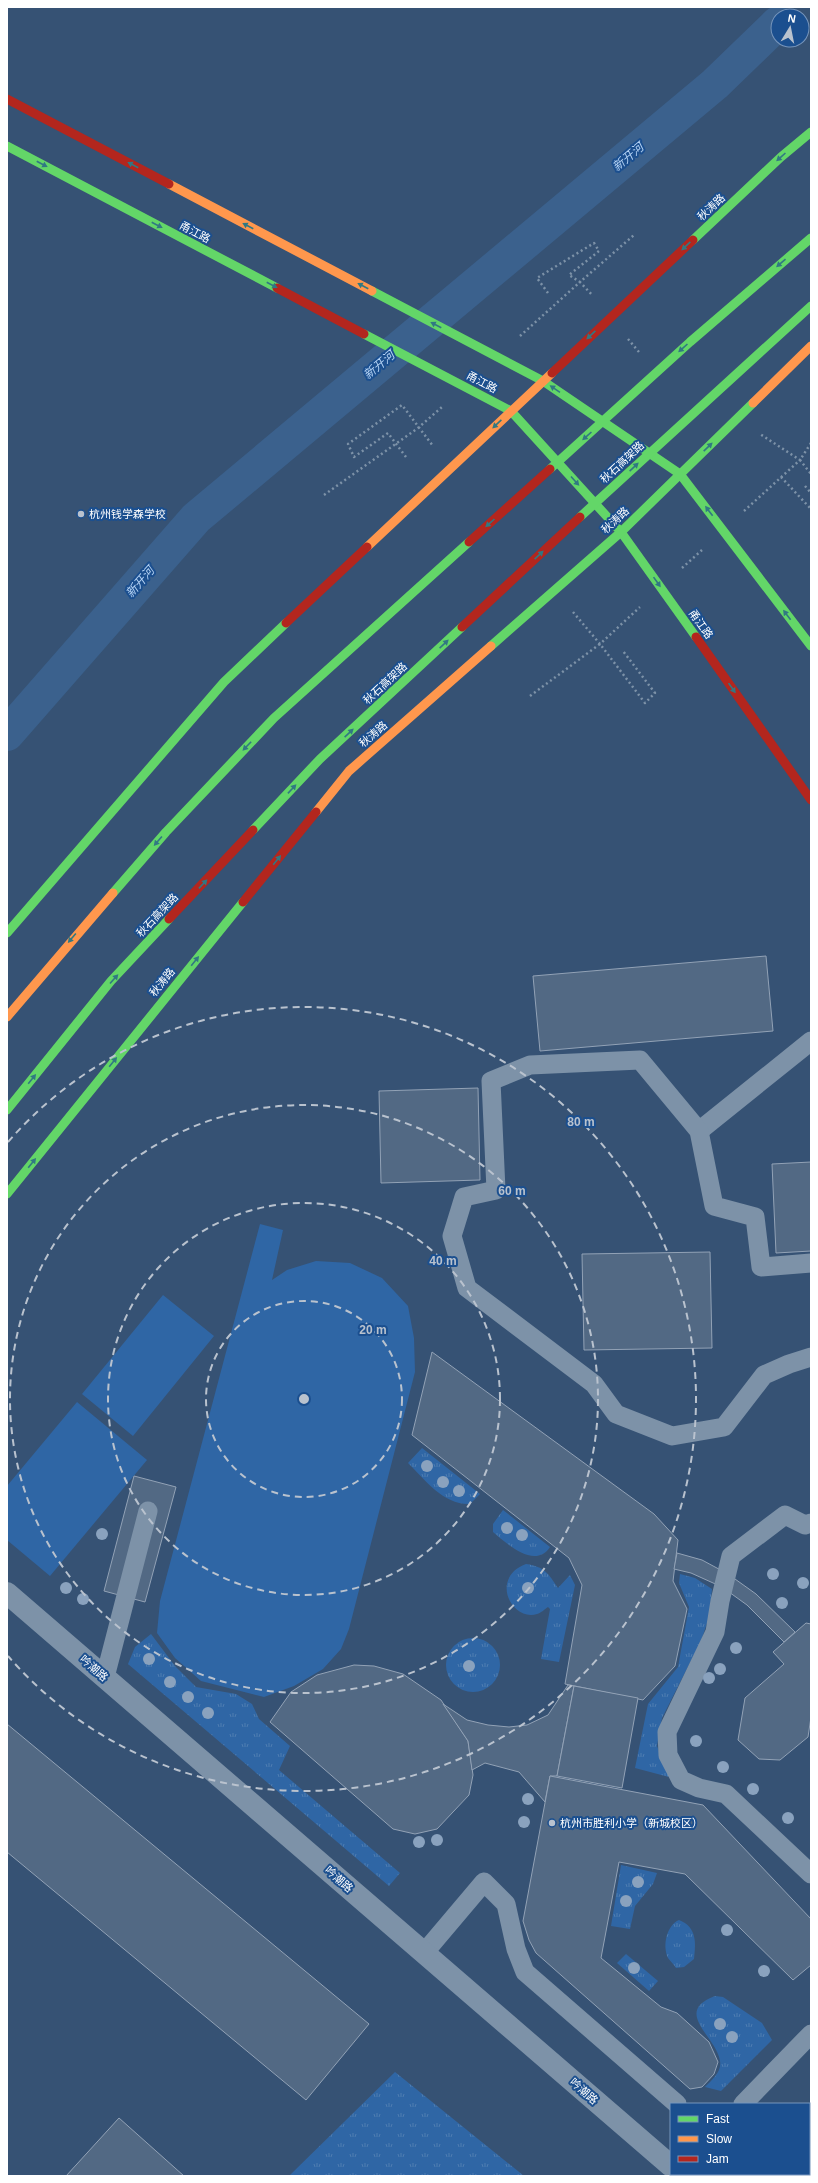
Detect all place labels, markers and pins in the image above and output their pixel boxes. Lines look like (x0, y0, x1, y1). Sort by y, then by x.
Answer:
place label: 杭州钱学森学校 (89, 508, 166, 520)
marker: 杭州钱学森学校 (76, 509, 86, 519)
centre of rings (297, 1392, 311, 1406)
place label: 杭州市胜利小学（新城校区） (560, 1817, 703, 1829)
marker: 杭州市胜利小学（新城校区） (547, 1818, 557, 1828)

